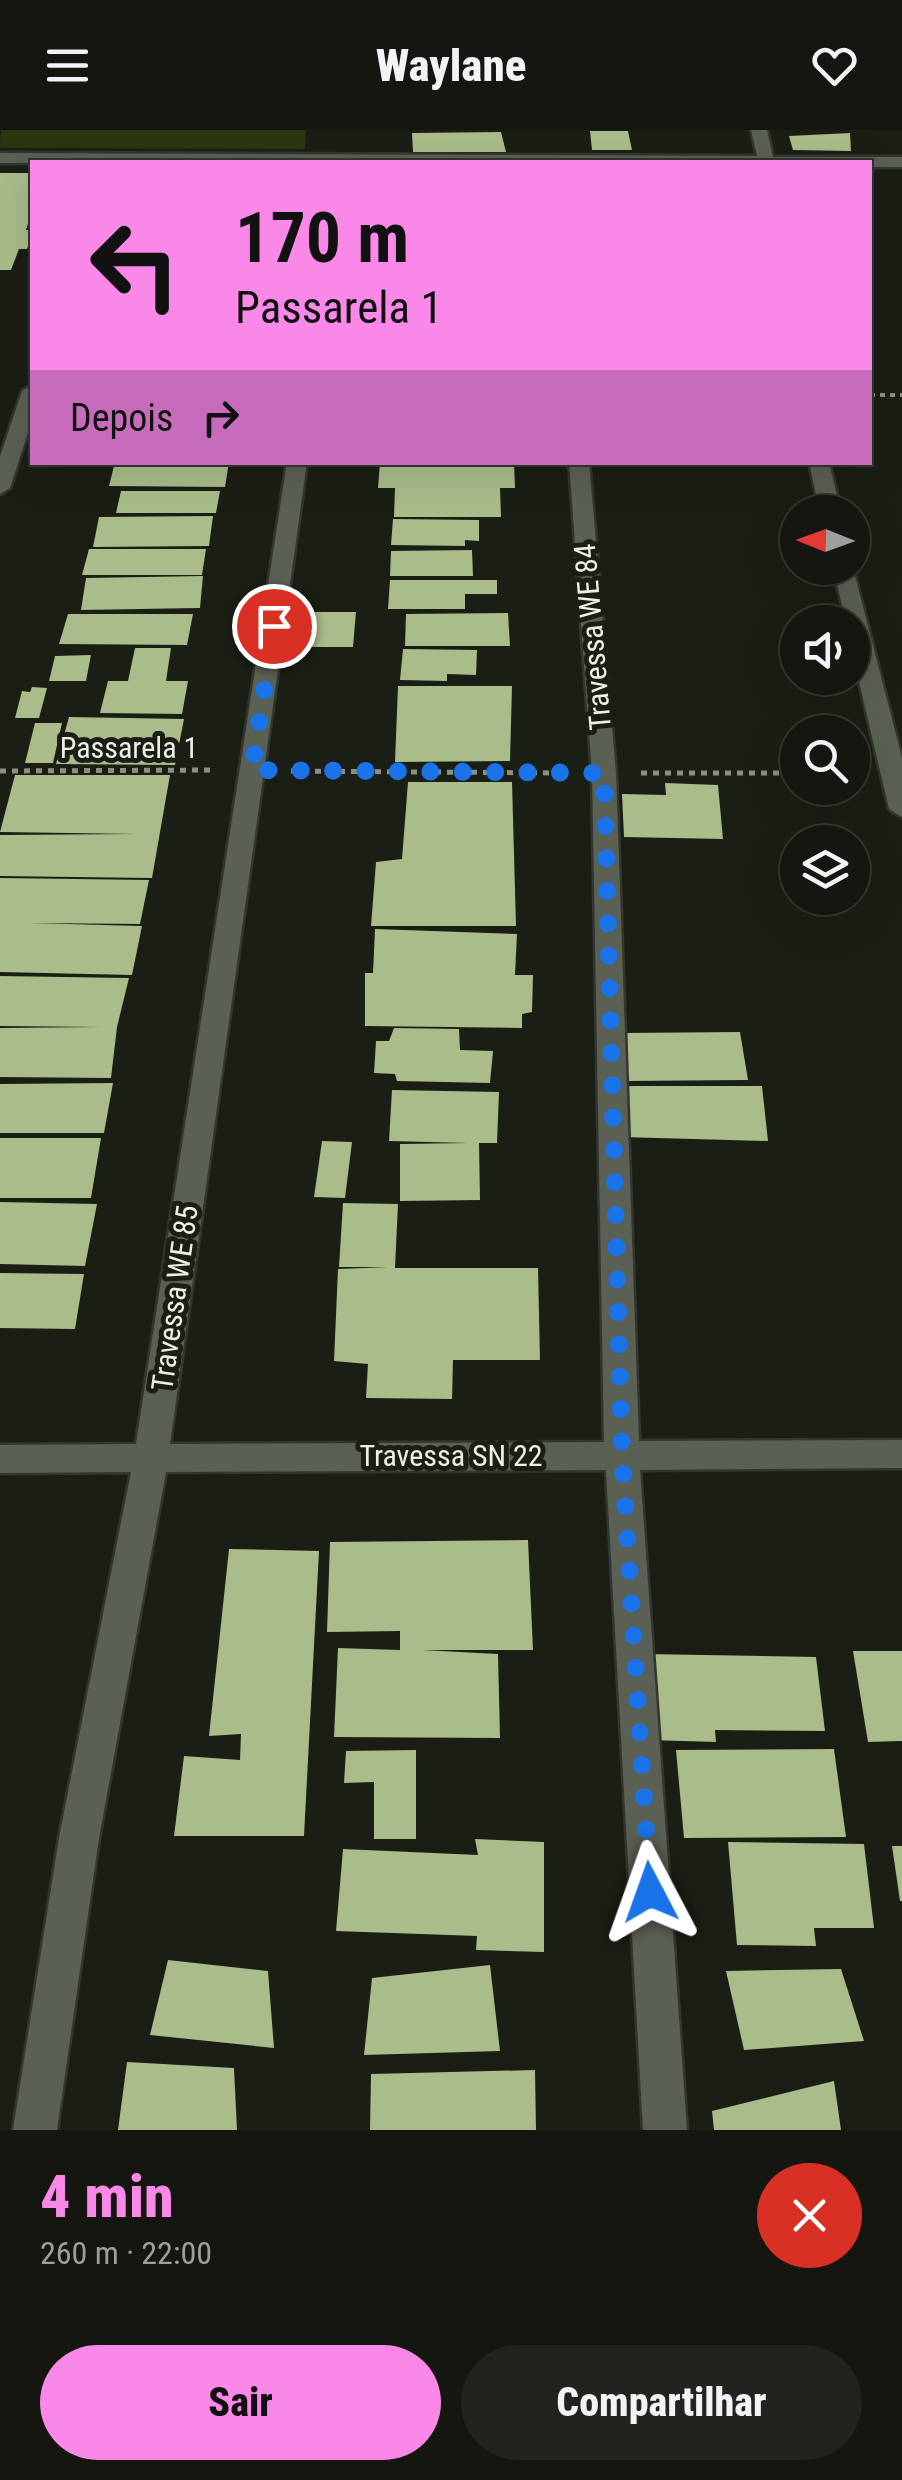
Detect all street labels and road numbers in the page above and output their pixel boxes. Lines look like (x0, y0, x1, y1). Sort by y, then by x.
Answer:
street label: Travessa WE 84 (567, 542, 618, 732)
street label: Passarela 1 (60, 730, 198, 765)
street label: Travessa WE 85 (144, 1203, 205, 1393)
street label: Travessa SN 22 (359, 1438, 543, 1473)

